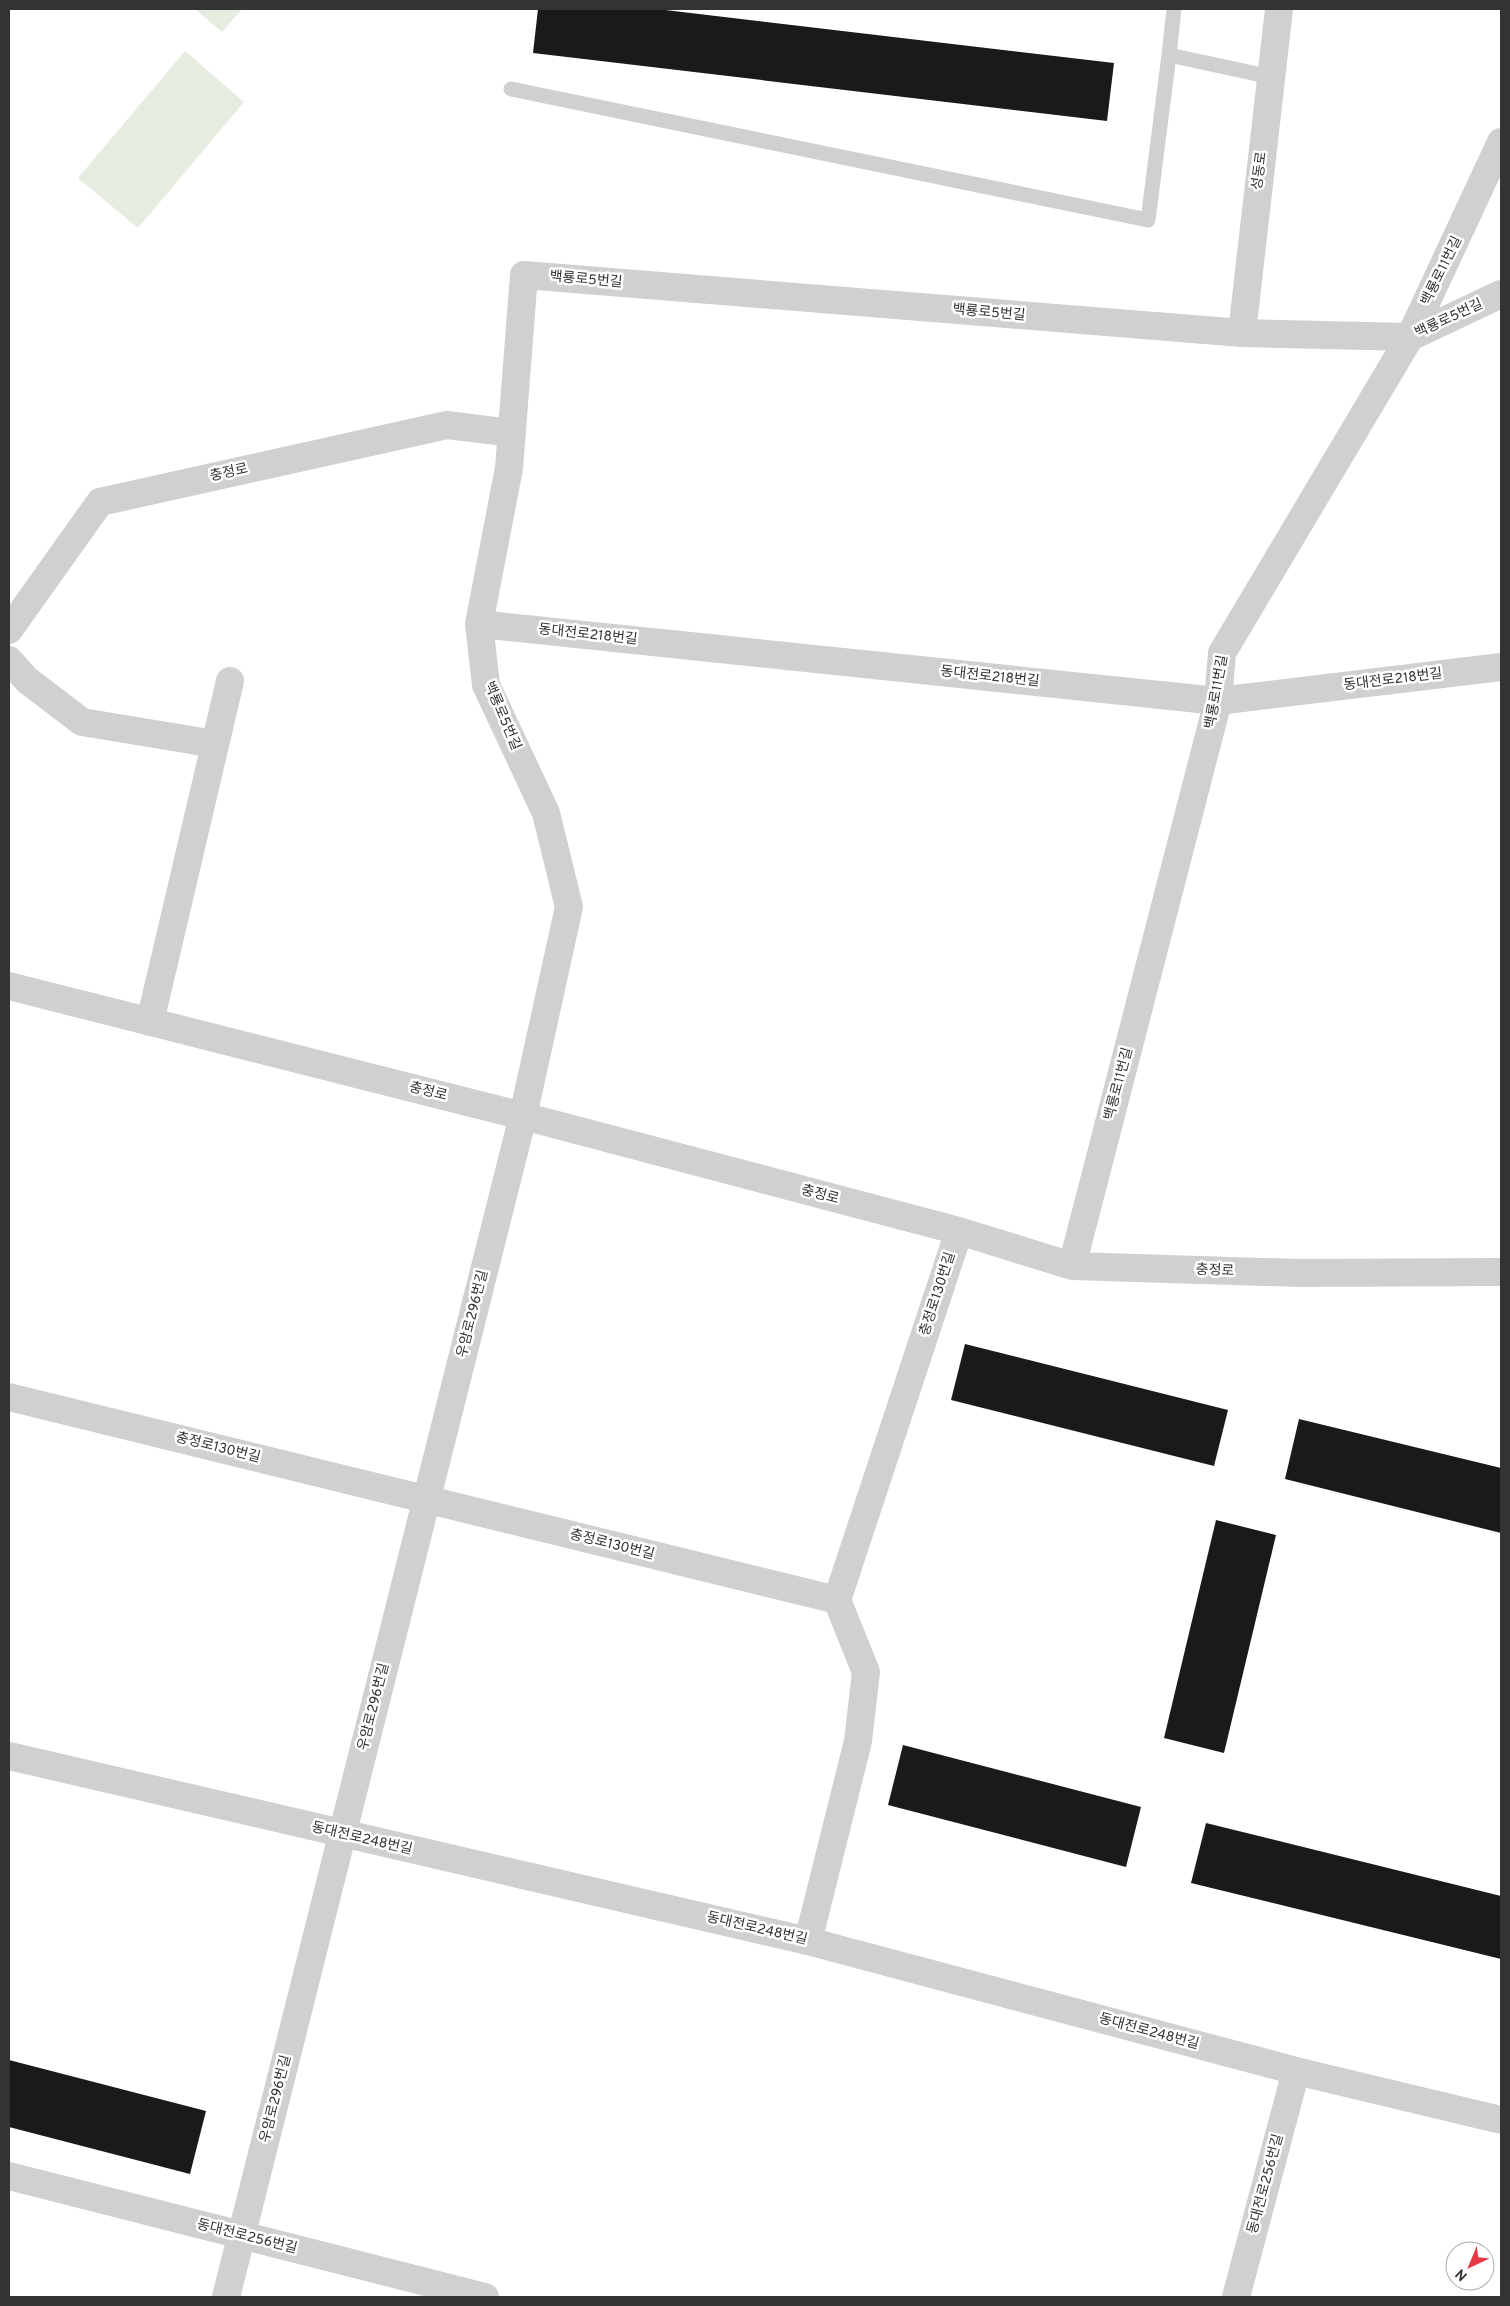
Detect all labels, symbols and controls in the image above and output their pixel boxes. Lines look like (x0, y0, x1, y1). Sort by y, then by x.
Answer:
street label: 성동로 (1249, 151, 1271, 191)
street label: 백룡로11번길 (1418, 234, 1466, 308)
street label: 백룡로5번길 (549, 268, 623, 292)
street label: 백룡로5번길 (1412, 296, 1486, 342)
street label: 백룡로5번길 (952, 301, 1026, 325)
street label: 충정로 (208, 461, 250, 485)
street label: 동대전로218번길 (538, 621, 638, 649)
street label: 백룡로11번길 (1202, 654, 1232, 730)
street label: 동대전로218번길 (940, 663, 1040, 691)
street label: 동대전로218번길 (1343, 665, 1443, 695)
street label: 백룡로5번길 (480, 679, 524, 753)
street label: 백룡로11번길 (1101, 1046, 1137, 1122)
street label: 충정로 (407, 1079, 449, 1105)
street label: 충정로 (799, 1182, 841, 1208)
street label: 충정로130번길 (916, 1250, 960, 1338)
street label: 충정로 (1195, 1262, 1235, 1280)
street label: 우암로296번길 (454, 1268, 492, 1360)
street label: 충정로130번길 (174, 1429, 262, 1467)
street label: 충정로130번길 (568, 1526, 656, 1564)
street label: 우암로296번길 (355, 1661, 393, 1753)
street label: 동대전로248번길 (310, 1819, 414, 1859)
street label: 동대전로248번길 (705, 1909, 809, 1949)
street label: 동대전로248번길 (1097, 2010, 1201, 2054)
street label: 우암로296번길 (257, 2053, 295, 2145)
street label: 동대전로256번길 (1244, 2132, 1288, 2236)
street label: 동대전로256번길 (195, 2216, 299, 2258)
north arrow (1445, 2241, 1495, 2291)
text: N (1452, 2265, 1472, 2284)

